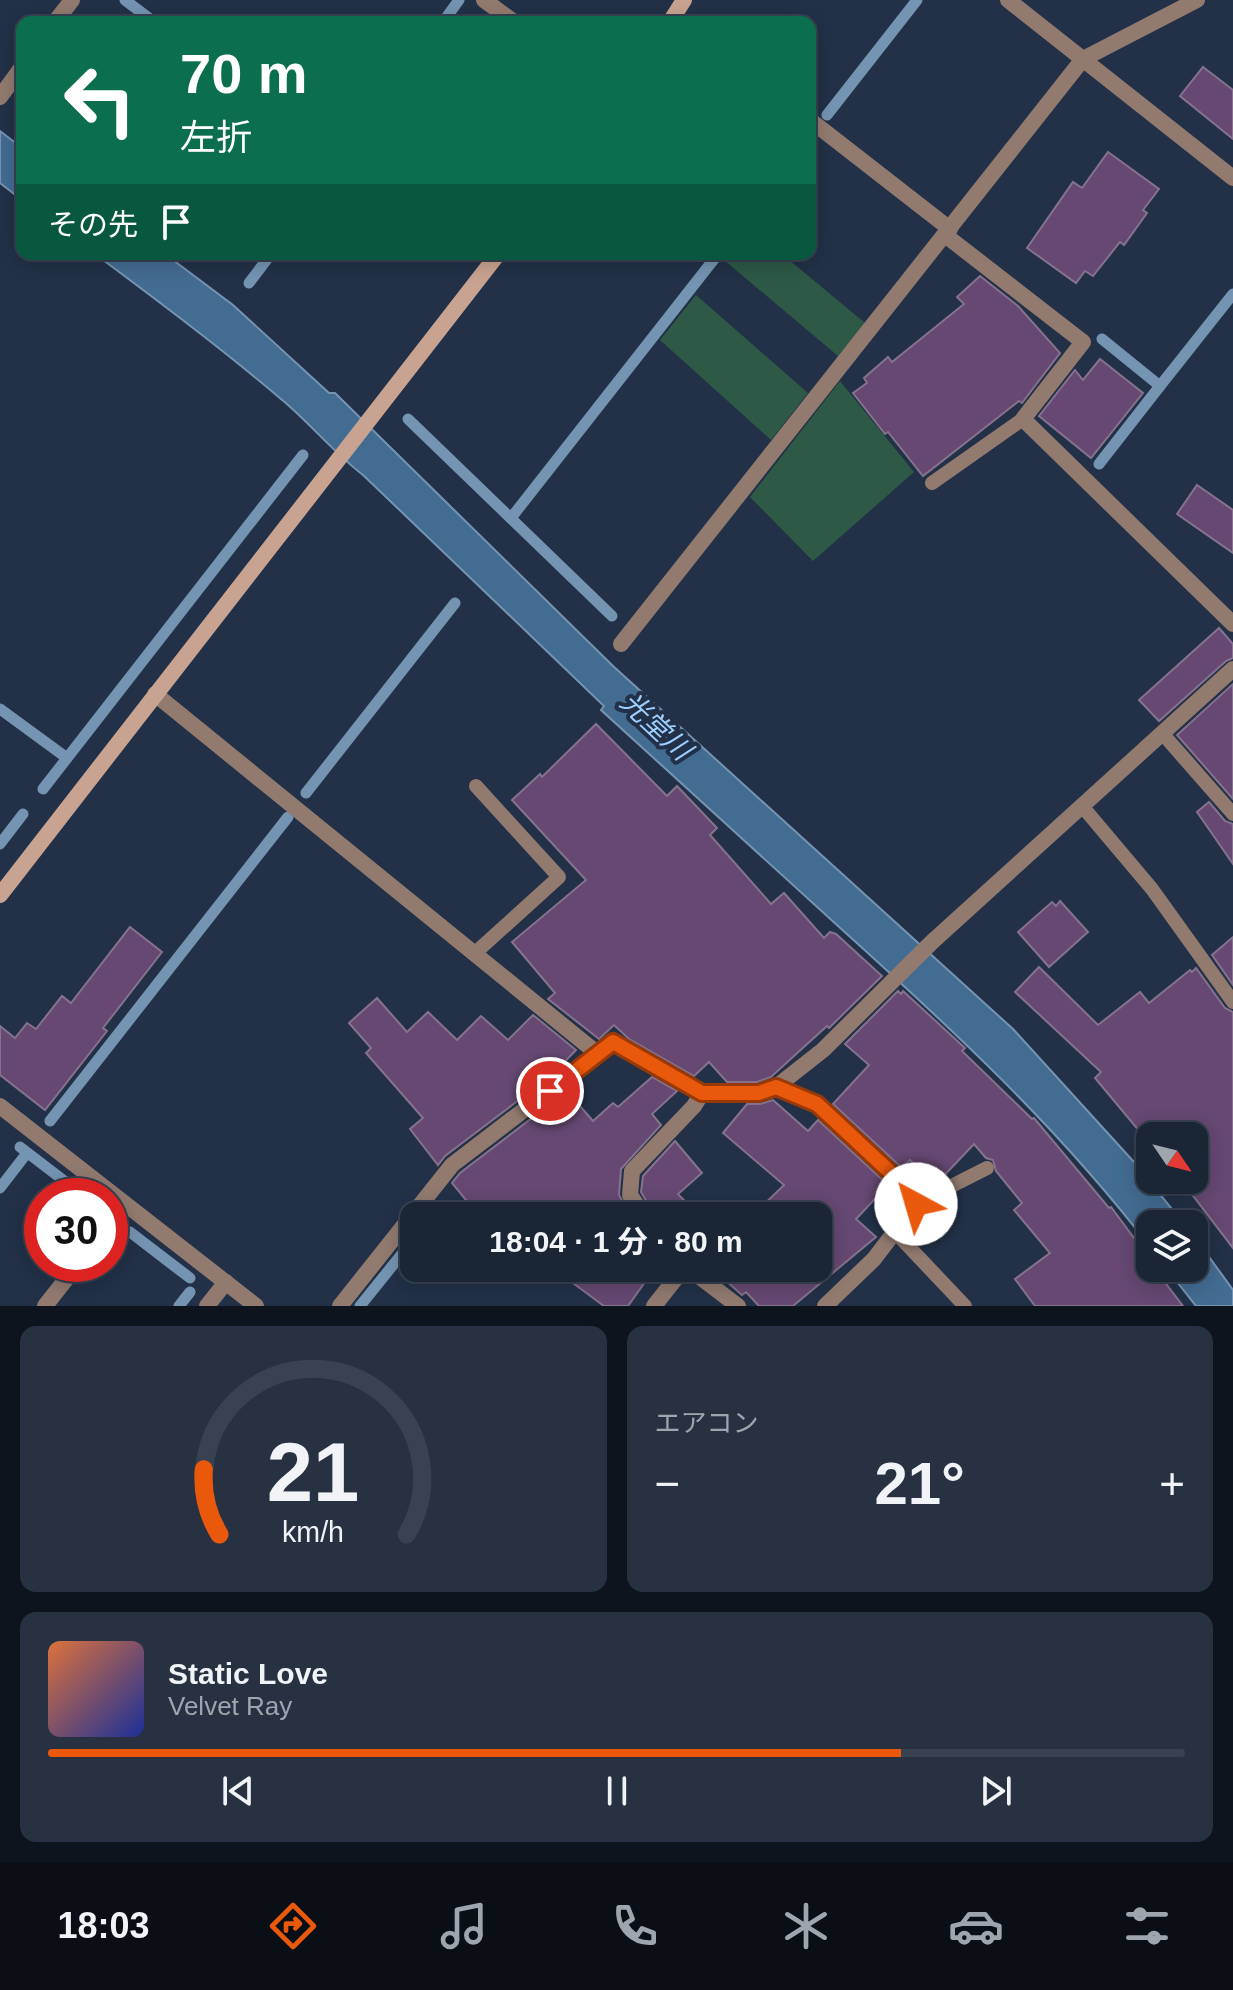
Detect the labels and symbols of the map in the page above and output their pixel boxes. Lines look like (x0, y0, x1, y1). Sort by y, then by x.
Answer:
water label: 光堂川 (615, 686, 699, 768)
pin (516, 1057, 584, 1125)
north arrow (1136, 1122, 1208, 1194)
position arrow (874, 1162, 958, 1246)
speed limit sign: 30 (24, 1178, 128, 1282)

